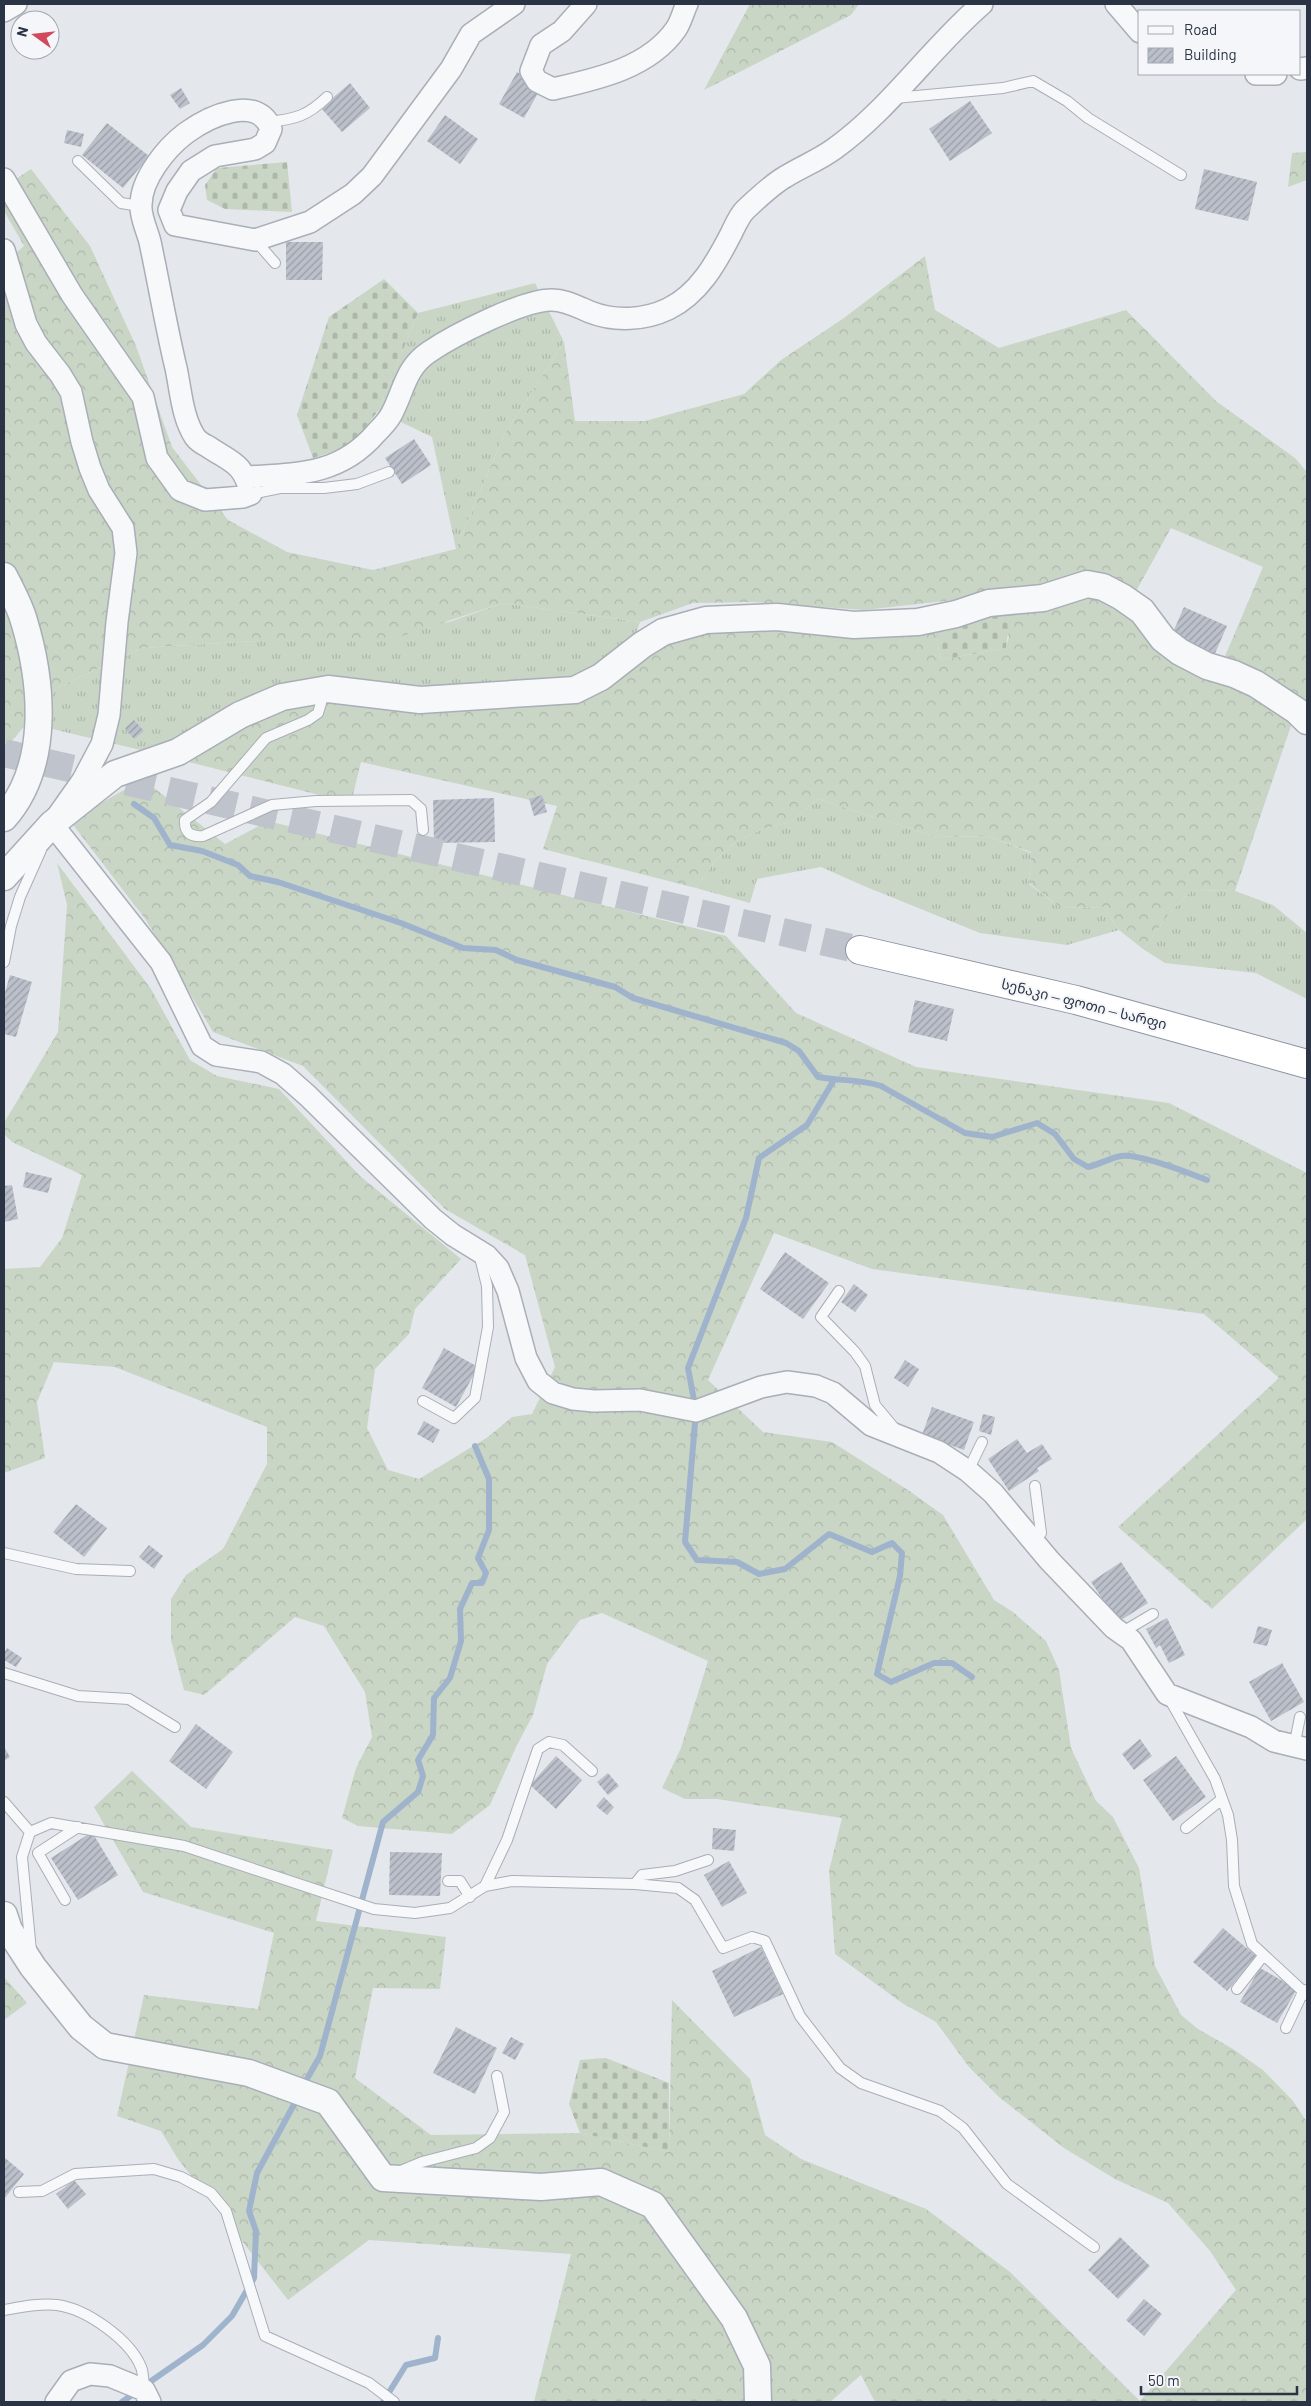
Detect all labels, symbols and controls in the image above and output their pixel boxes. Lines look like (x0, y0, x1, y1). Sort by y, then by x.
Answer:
north arrow (10, 10, 60, 60)
legend (1138, 10, 1301, 75)
text: Road (1184, 20, 1217, 38)
text: N (13, 25, 31, 38)
text: Building (1184, 45, 1237, 63)
street label: სენაკი — ფოთი — სარფი (999, 975, 1169, 1033)
scale bar (1141, 2364, 1297, 2396)
text: 50 m (1148, 2371, 1180, 2389)

